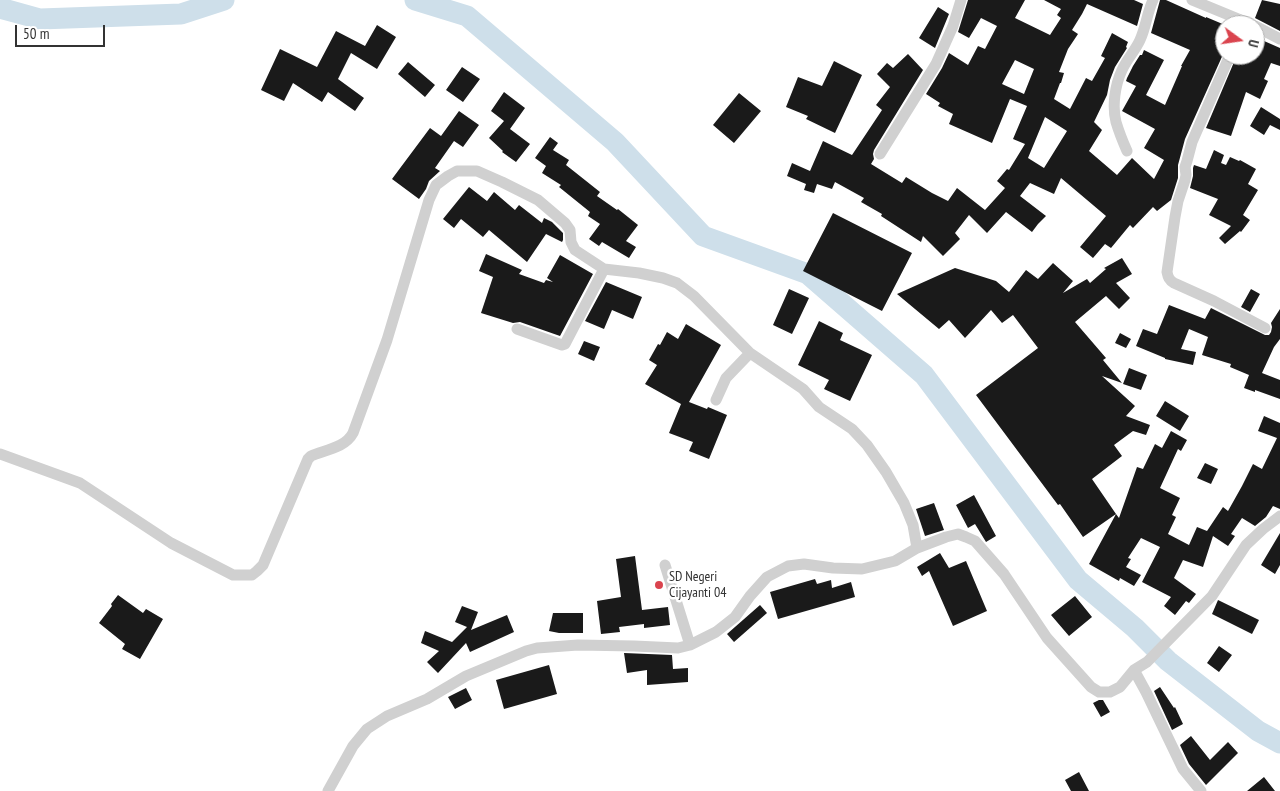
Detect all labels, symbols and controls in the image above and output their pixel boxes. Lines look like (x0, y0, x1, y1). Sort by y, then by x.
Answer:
scale bar (18, 15, 108, 47)
north arrow (1215, 15, 1265, 65)
text: 50 m (23, 24, 49, 43)
text: U (1244, 38, 1263, 49)
place label: SD Negeri Cijayanti 04 (669, 569, 727, 602)
marker: SD Negeri Cijayanti 04 (653, 579, 665, 591)

